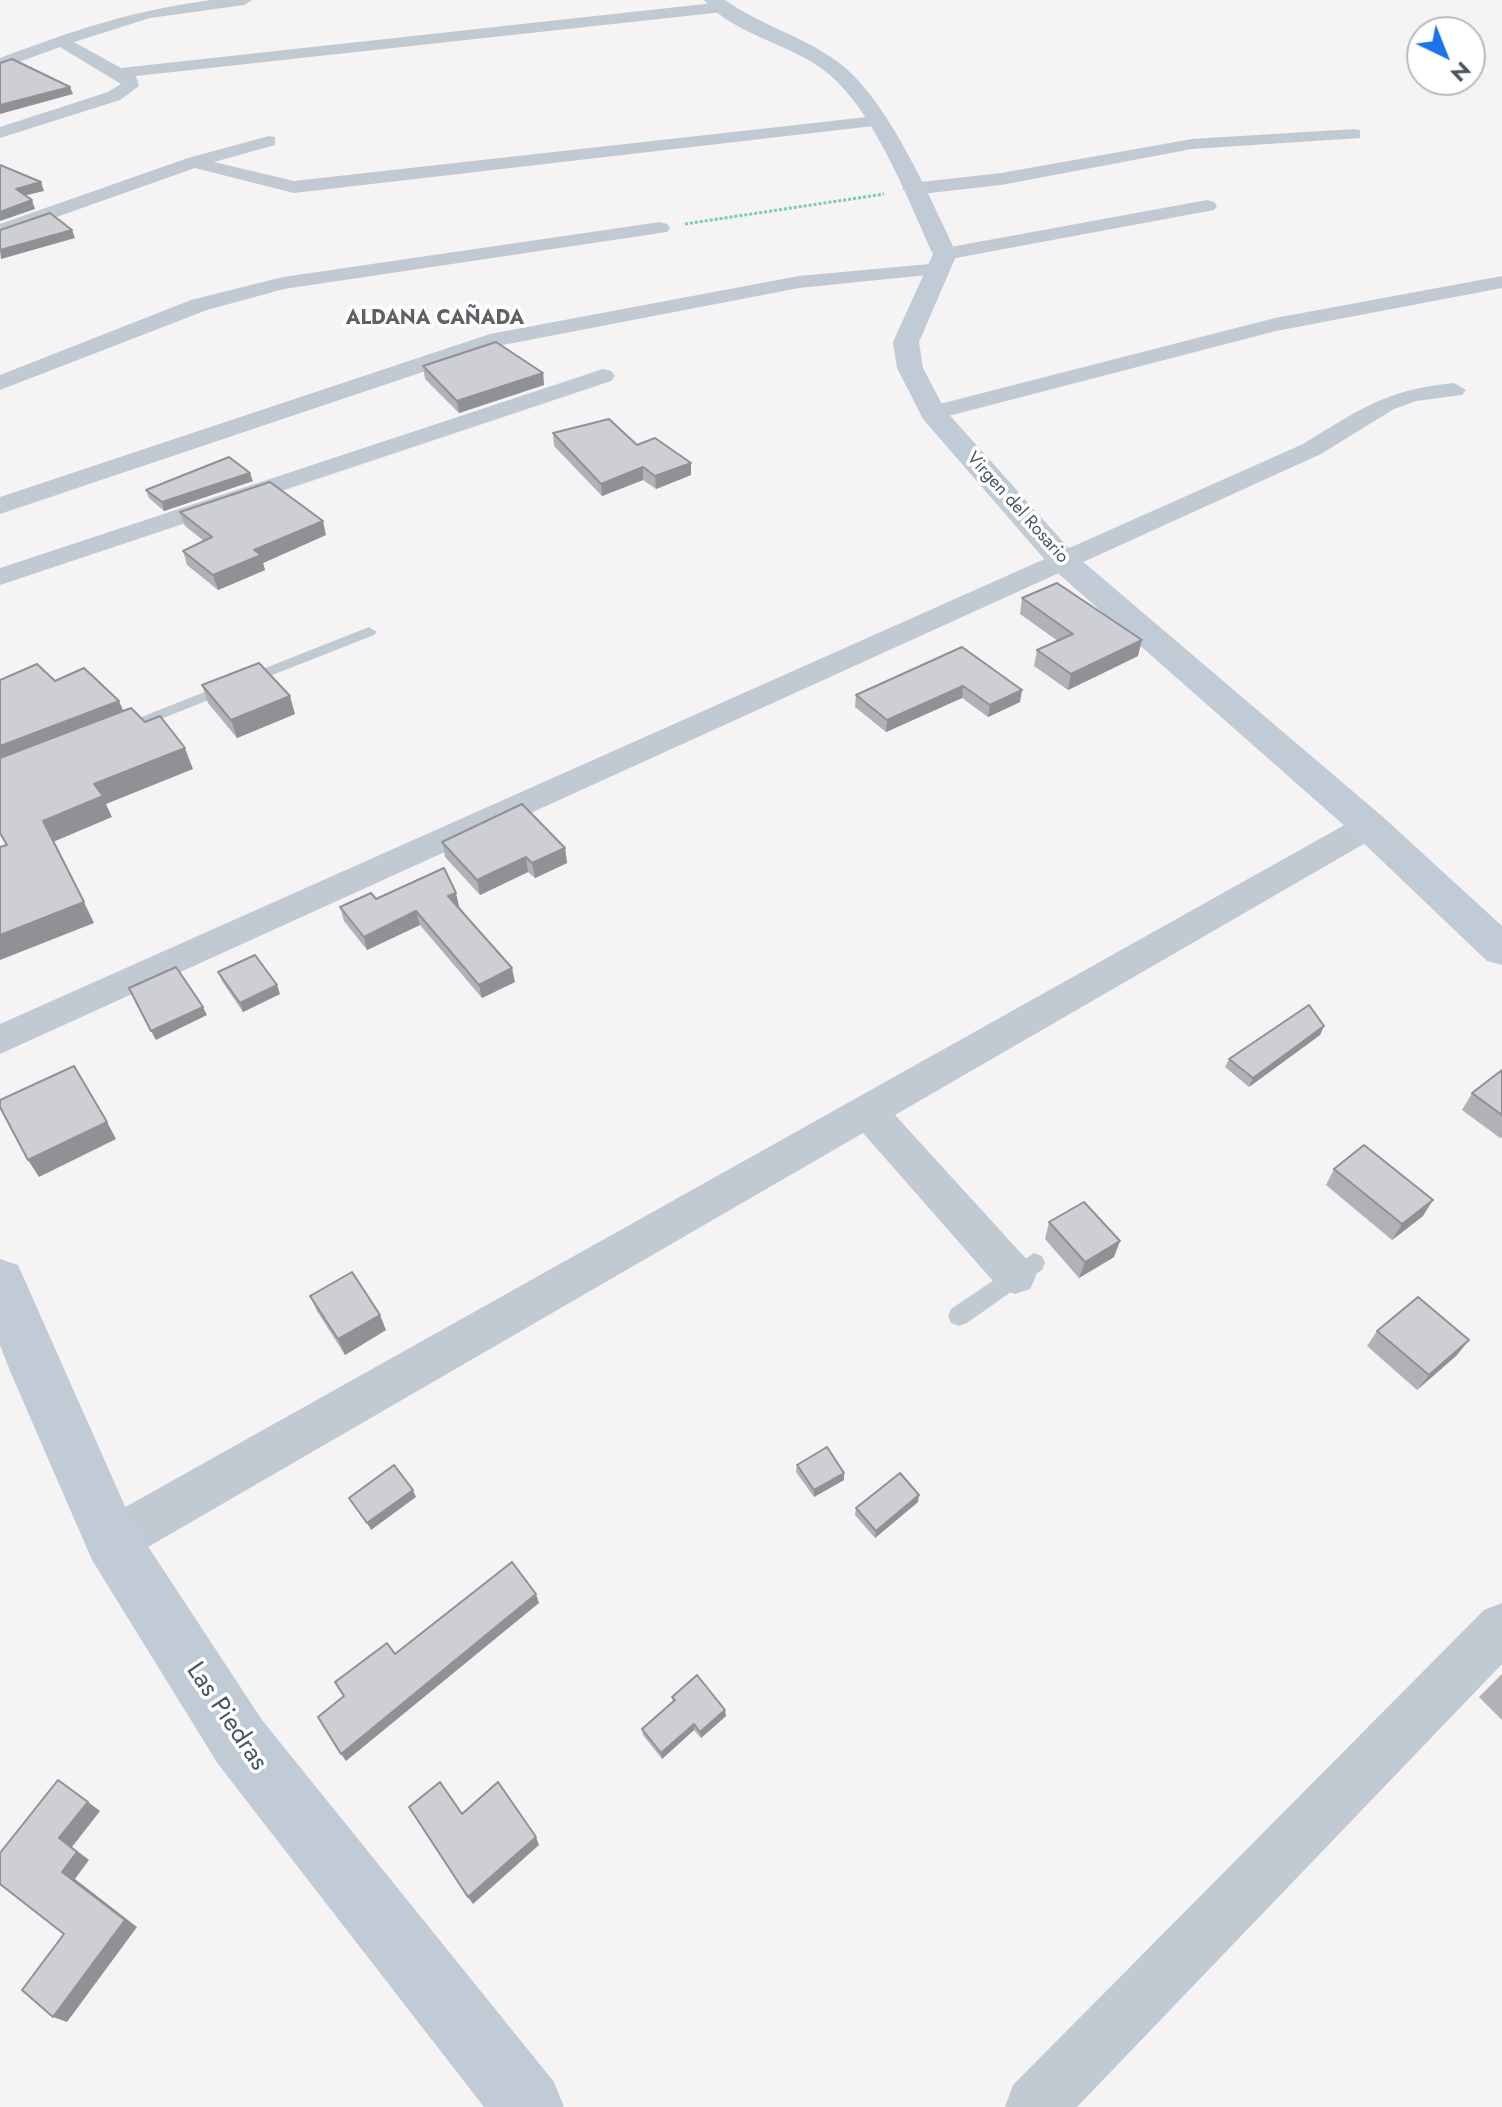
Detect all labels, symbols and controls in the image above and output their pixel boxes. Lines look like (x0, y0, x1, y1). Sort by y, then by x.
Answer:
north arrow (1406, 16, 1486, 96)
text: N (1444, 54, 1478, 90)
district label: ALDANA CAÑADA (346, 307, 524, 331)
street label: Virgen del Rosario (961, 448, 1073, 568)
street label: Las Piedras (179, 1657, 273, 1777)

